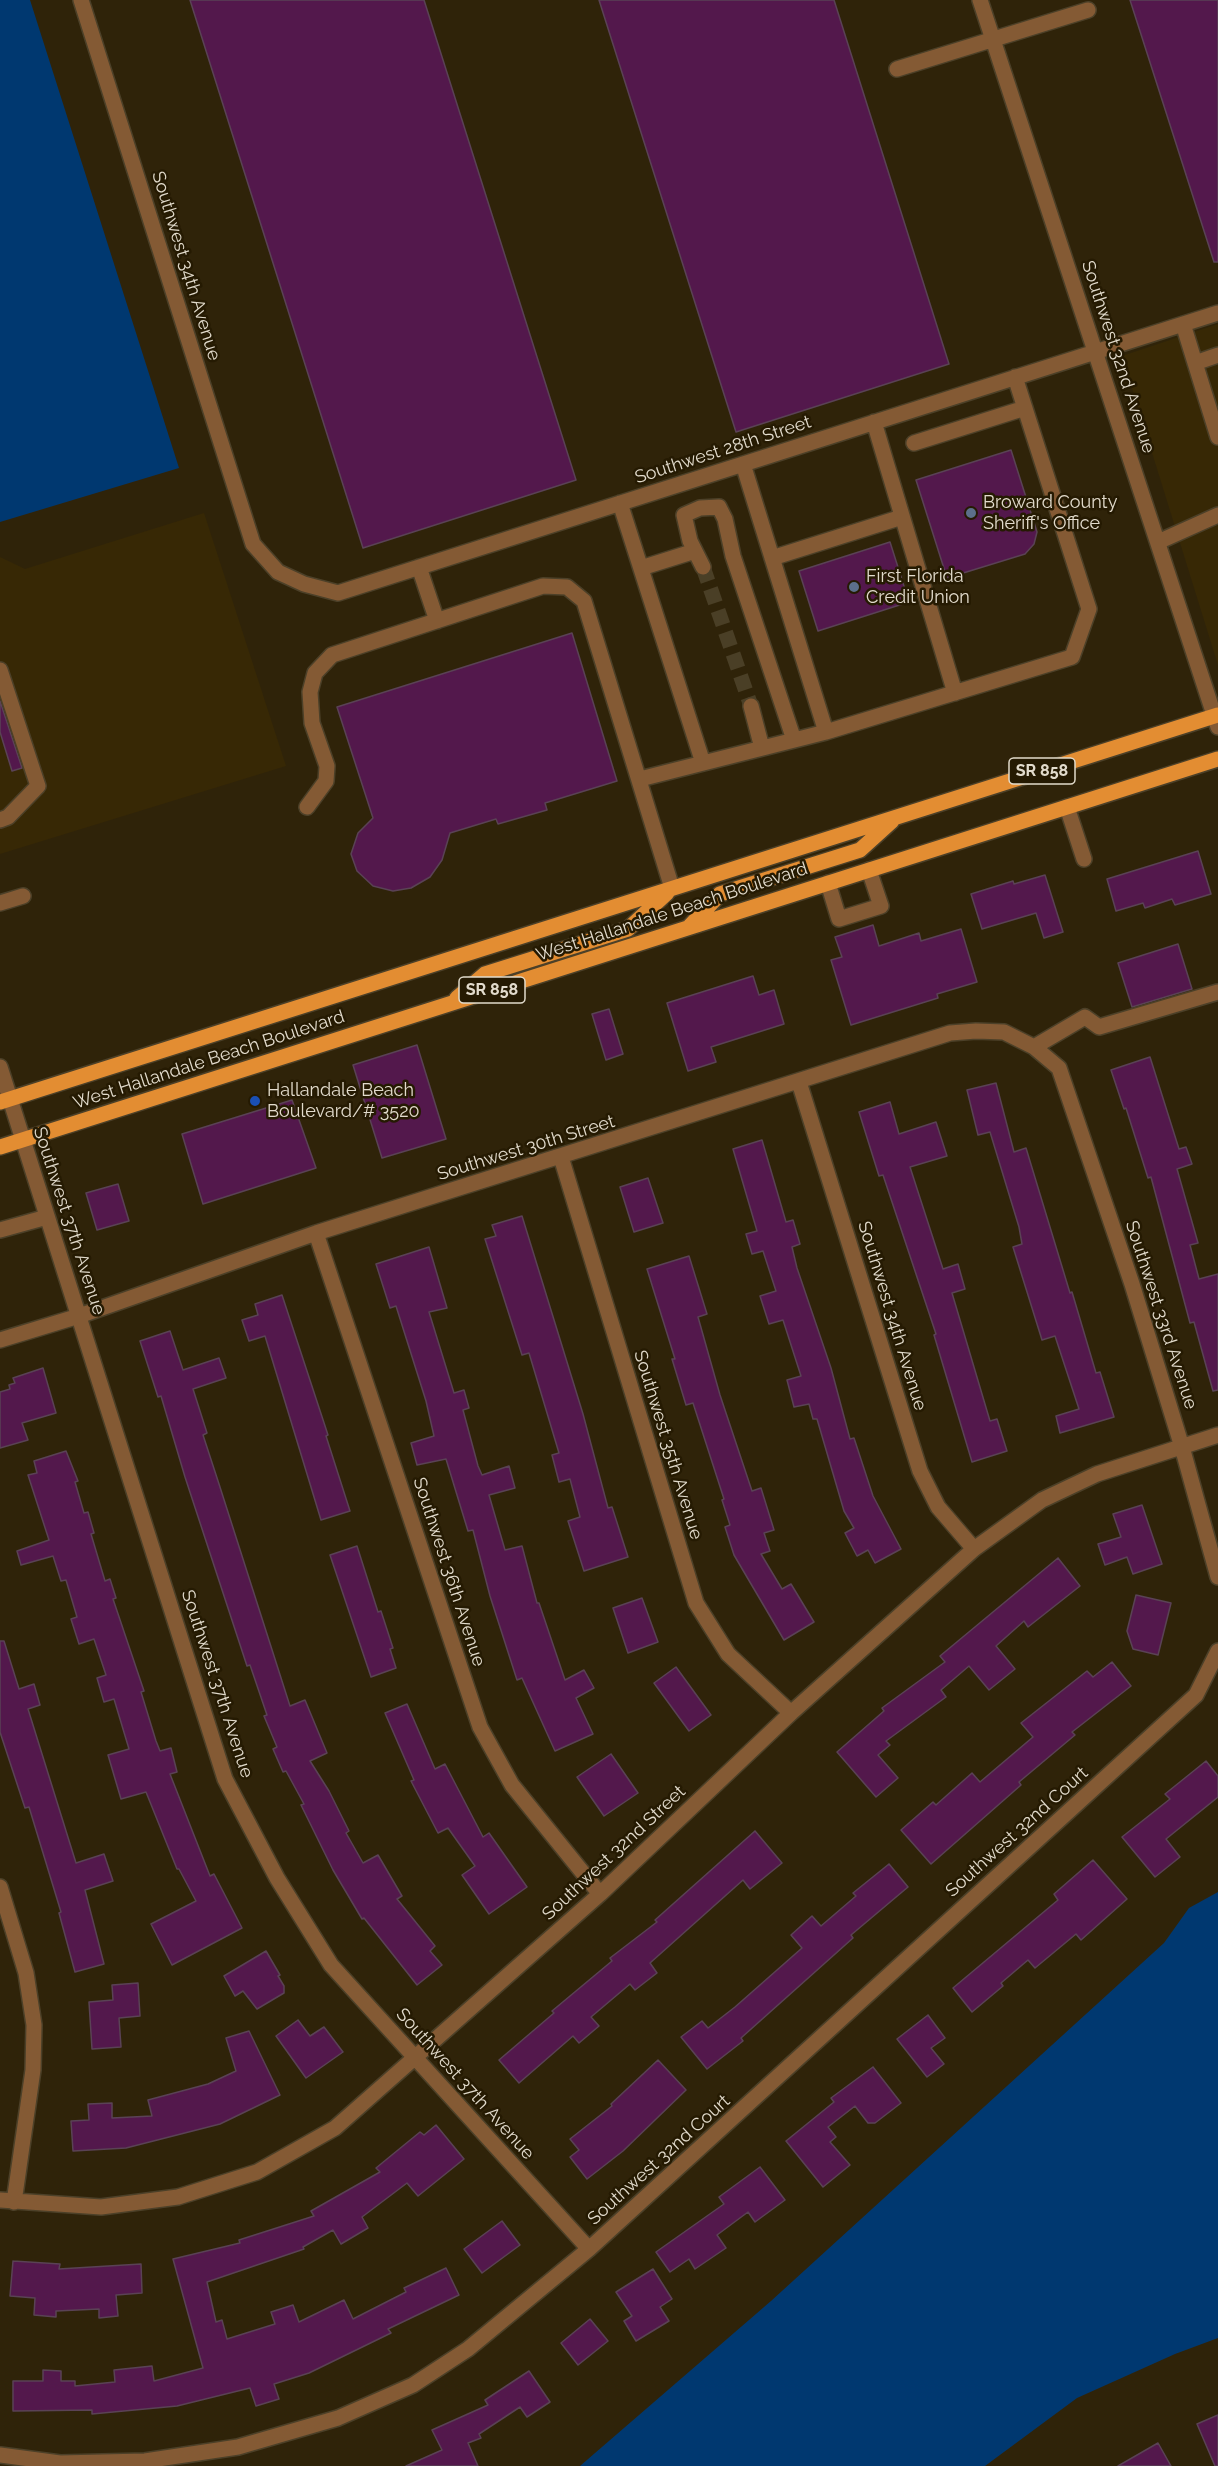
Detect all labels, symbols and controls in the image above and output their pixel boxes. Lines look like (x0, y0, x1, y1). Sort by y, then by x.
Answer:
street label: Southwest 34th Avenue (147, 169, 225, 363)
street label: Southwest 32nd Avenue (1077, 258, 1159, 456)
street label: Southwest 28th Street (632, 411, 814, 489)
place label: Broward County Sheriff's Office (983, 492, 1117, 534)
marker: Broward County Sheriff's Office (964, 506, 978, 520)
place label: First Florida Credit Union (866, 566, 970, 608)
marker: First Florida Credit Union (847, 580, 861, 594)
road number: SR 858 (1009, 758, 1075, 784)
street label: West Hallandale Beach Boulevard (534, 858, 810, 966)
road number: SR 858 (459, 977, 525, 1003)
street label: West Hallandale Beach Boulevard (71, 1006, 347, 1114)
place label: Hallandale Beach Boulevard/# 3520 (267, 1080, 420, 1122)
marker: Hallandale Beach Boulevard/# 3520 (248, 1094, 262, 1108)
street label: Southwest 30th Street (435, 1111, 617, 1185)
street label: Southwest 37th Avenue (28, 1124, 110, 1318)
street label: Southwest 33rd Avenue (1120, 1218, 1202, 1412)
street label: Southwest 34th Avenue (853, 1219, 931, 1413)
street label: Southwest 35th Avenue (629, 1348, 707, 1542)
street label: Southwest 36th Avenue (408, 1475, 490, 1669)
street label: Southwest 37th Avenue (176, 1587, 258, 1781)
street label: Southwest 32nd Court (941, 1762, 1093, 1902)
street label: Southwest 32nd Street (538, 1781, 690, 1925)
street label: Southwest 37th Avenue (391, 2004, 539, 2164)
street label: Southwest 32nd Court (583, 2090, 735, 2230)

